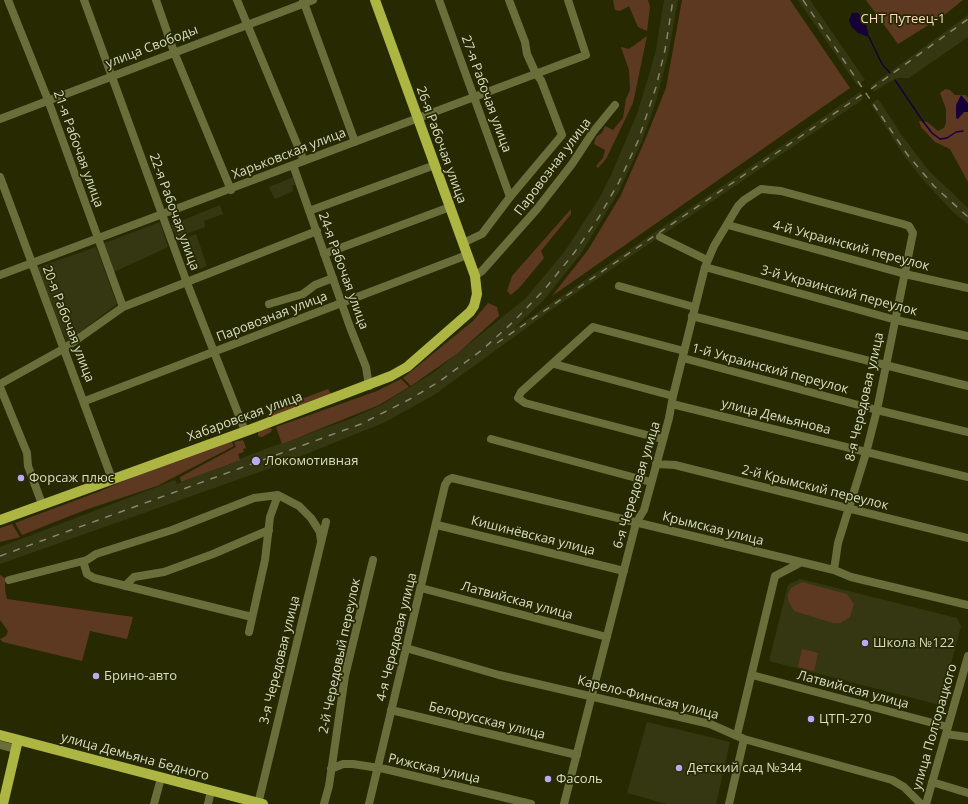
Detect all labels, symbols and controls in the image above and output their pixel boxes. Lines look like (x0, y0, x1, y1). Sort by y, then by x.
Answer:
park label: СНТ Путеец-1 (861, 11, 945, 27)
street label: улица Свободы (104, 22, 200, 72)
street label: 27-я Рабочая улица (458, 33, 514, 155)
street label: 26-я Рабочая улица (413, 84, 469, 206)
street label: 21-я Рабочая улица (50, 88, 106, 210)
street label: Паровозная улица (511, 115, 595, 219)
street label: Харьковская улица (230, 125, 348, 183)
street label: 22-я Рабочая улица (146, 151, 202, 273)
street label: 24-я Рабочая улица (315, 210, 371, 332)
street label: 4-й Украинский переулок (771, 218, 931, 274)
street label: 3-й Украинский переулок (759, 263, 919, 319)
street label: 20-я Рабочая улица (39, 264, 97, 384)
street label: Паровозная улица (214, 289, 330, 345)
street label: 8-я Чередовая улица (843, 331, 887, 463)
street label: 1-й Украинский переулок (690, 341, 850, 397)
street label: Хабаровская улица (185, 389, 305, 445)
street label: улица Демьянова (720, 396, 832, 438)
street label: 6-я Чередовая улица (610, 420, 664, 550)
place label: Локомотивная (265, 453, 358, 469)
marker: Локомотивная (250, 455, 262, 467)
street label: 2-й Крымский переулок (740, 462, 890, 514)
place label: Форсаж плюс (29, 470, 114, 486)
marker: Форсаж плюс (16, 473, 26, 483)
street label: Крымская улица (661, 509, 765, 549)
street label: Кишинёвская улица (469, 513, 597, 559)
street label: 4-я Чередовая улица (373, 571, 421, 703)
street label: 2-й Чередовый переулок (316, 577, 364, 735)
street label: Латвийская улица (460, 579, 574, 623)
street label: 3-я Чередовая улица (256, 594, 304, 726)
place label: Школа №122 (873, 635, 955, 651)
marker: Школа №122 (860, 638, 870, 648)
street label: улица Полторацкого (909, 662, 961, 792)
place label: Брино-авто (104, 668, 177, 684)
street label: Латвийская улица (796, 668, 910, 712)
marker: Брино-авто (91, 671, 101, 681)
street label: Карело-Финская улица (576, 673, 720, 723)
street label: Белорусская улица (427, 699, 547, 743)
place label: ЦТП-270 (819, 711, 872, 727)
marker: ЦТП-270 (806, 714, 816, 724)
street label: улица Демьяна Бедного (59, 730, 211, 784)
street label: Рижская улица (386, 751, 482, 787)
place label: Детский сад №344 (687, 760, 802, 776)
marker: Детский сад №344 (674, 763, 684, 773)
place label: Фасоль (556, 771, 603, 787)
marker: Фасоль (543, 774, 553, 784)

